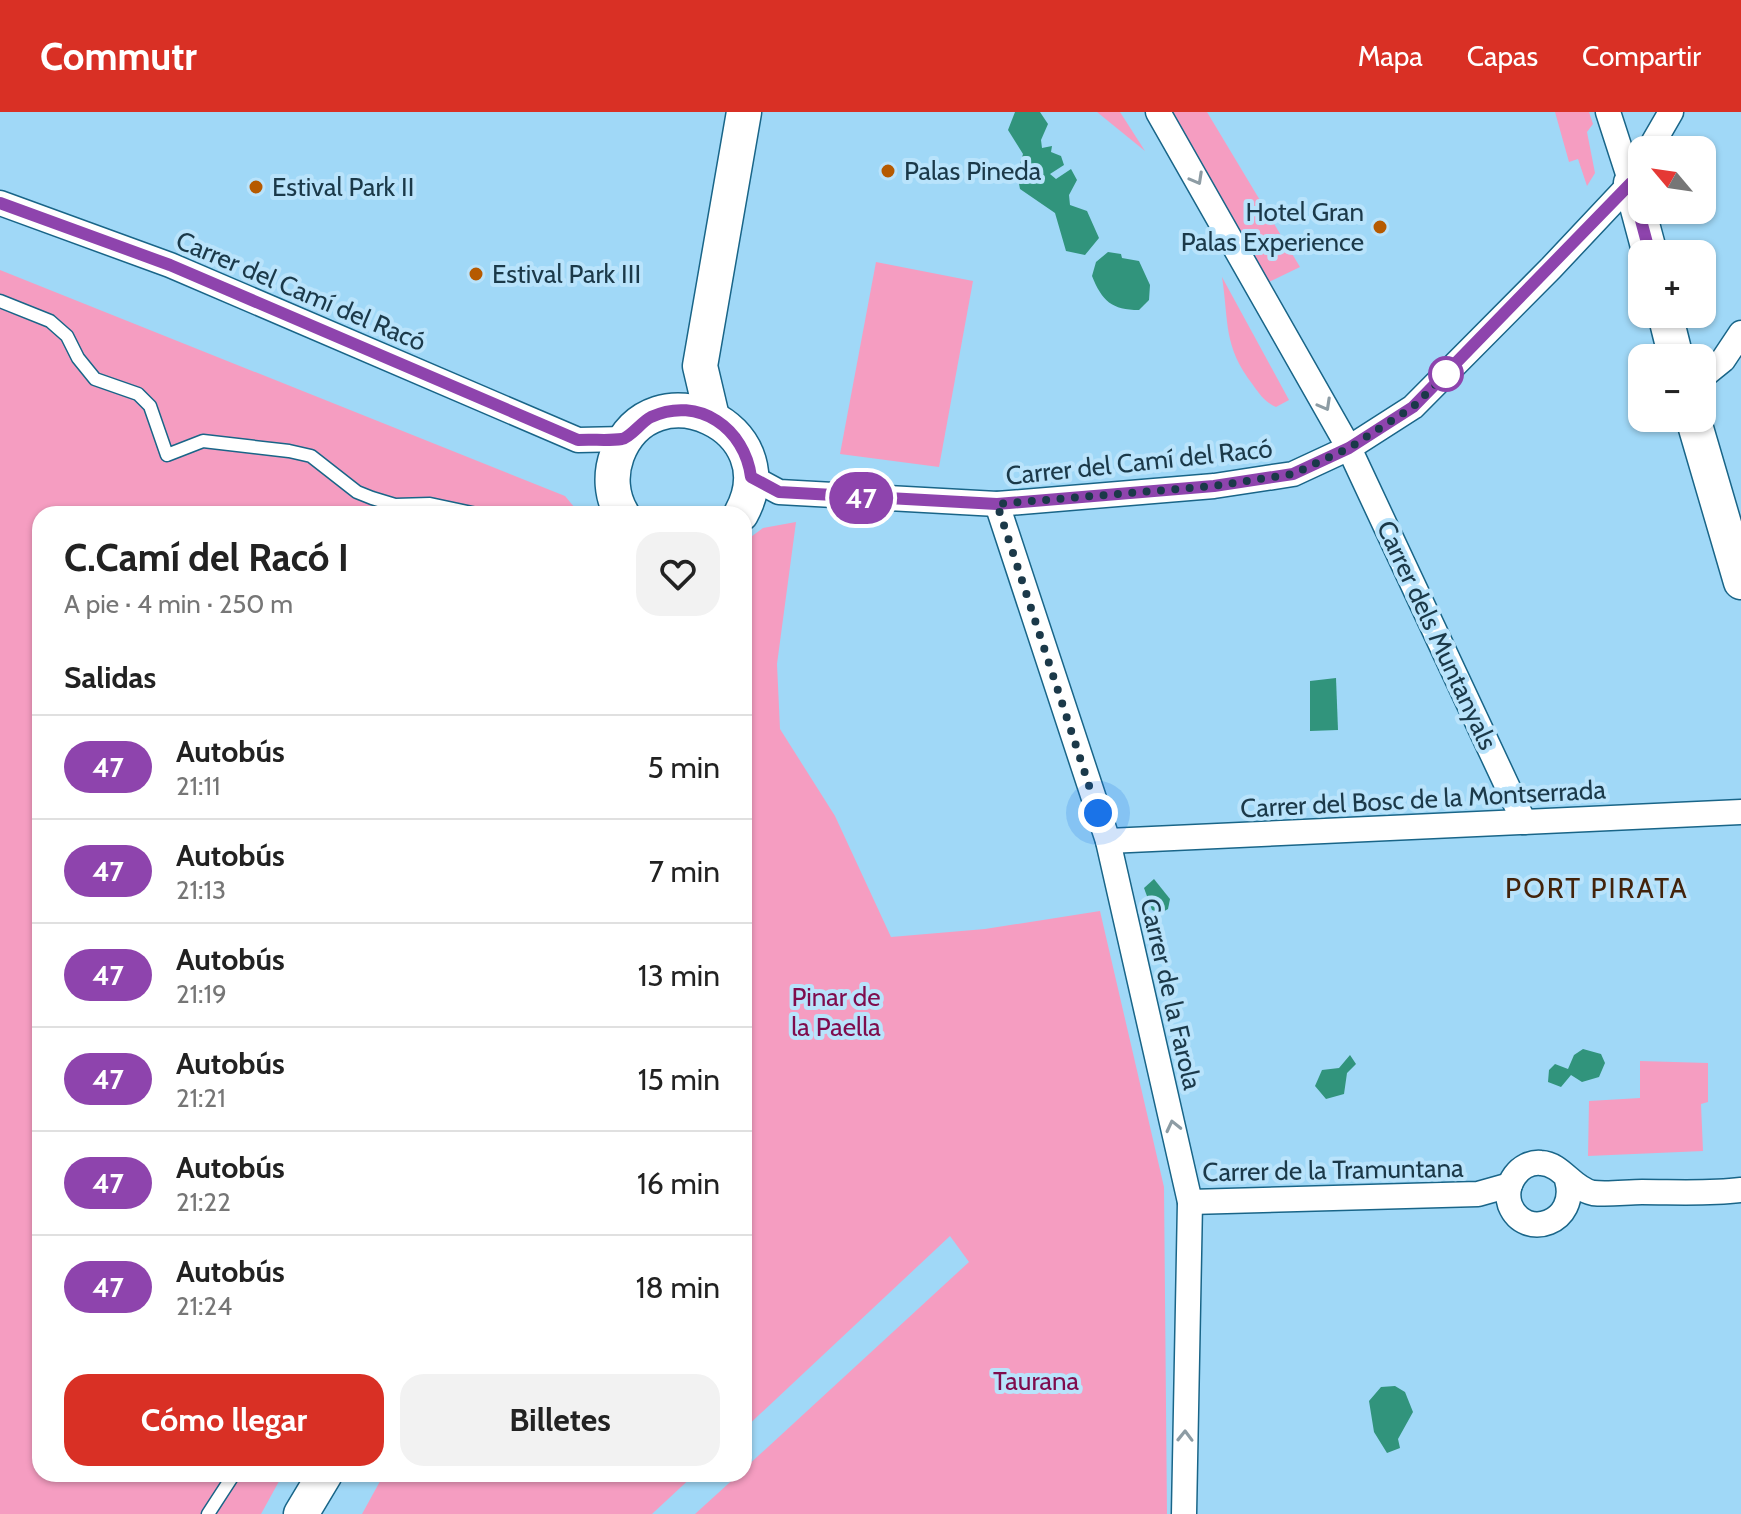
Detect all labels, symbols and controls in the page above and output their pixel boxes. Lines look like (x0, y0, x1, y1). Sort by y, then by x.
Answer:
text: Commutr (40, 33, 197, 80)
text: Mapa (1358, 39, 1423, 73)
text: Capas (1467, 39, 1538, 73)
text: Compartir (1582, 39, 1701, 73)
north arrow (1628, 136, 1716, 224)
map controls (1628, 136, 1716, 432)
place label: Palas Pineda (904, 155, 1042, 187)
marker: Palas Pineda (879, 162, 897, 180)
one-way arrow (1187, 170, 1203, 185)
place label: Estival Park II (272, 171, 414, 203)
marker: Estival Park II (247, 178, 265, 196)
place label: Hotel Gran Palas Experience (1181, 196, 1364, 258)
marker: Hotel Gran Palas Experience (1371, 218, 1389, 236)
street label: Carrer del Camí del Racó (171, 224, 431, 358)
button: + (1628, 240, 1716, 328)
place label: Estival Park III (492, 258, 641, 290)
marker: Estival Park III (467, 265, 485, 283)
button: − (1628, 344, 1716, 432)
unlabelled marker (1429, 357, 1463, 391)
one-way arrow (1315, 397, 1331, 411)
street label: Carrer del Camí del Racó (1004, 432, 1274, 492)
line badge: 47 (825, 472, 897, 524)
text: 47 (845, 481, 877, 515)
street label: Carrer dels Muntanyals (1370, 515, 1504, 755)
button: heart (636, 532, 720, 616)
text: C.Camí del Racó I (64, 534, 349, 581)
text: A pie · 4 min · 250 m (64, 588, 293, 620)
text: Salidas (64, 659, 156, 696)
text: Autobús (176, 733, 285, 770)
text: 5 min (648, 749, 720, 786)
text: 47 (92, 750, 124, 784)
text: 21:11 (176, 770, 220, 802)
street label: Carrer del Bosc de la Montserrada (1239, 773, 1607, 825)
your location (1078, 793, 1118, 833)
text: Autobús (176, 837, 285, 874)
text: 7 min (649, 853, 720, 890)
text: 47 (92, 854, 124, 888)
district label: PORT PIRATA (1505, 871, 1689, 905)
text: 21:13 (176, 874, 226, 906)
street label: Carrer de la Farola (1133, 895, 1209, 1093)
text: Autobús (176, 941, 285, 978)
text: 13 min (638, 957, 720, 994)
text: 47 (92, 958, 124, 992)
text: 21:19 (176, 978, 227, 1010)
park label: Pinar de la Paella (791, 981, 881, 1043)
text: Autobús (176, 1045, 285, 1082)
text: 15 min (638, 1061, 720, 1098)
text: 47 (92, 1062, 124, 1096)
text: 21:21 (176, 1082, 226, 1114)
one-way arrow (1165, 1119, 1182, 1133)
text: Autobús (176, 1149, 285, 1186)
street label: Carrer de la Tramuntana (1202, 1152, 1464, 1188)
text: 16 min (637, 1165, 720, 1202)
text: 47 (92, 1166, 124, 1200)
text: 21:22 (176, 1186, 231, 1218)
text: Autobús (176, 1253, 285, 1290)
text: 18 min (636, 1269, 720, 1306)
text: 47 (92, 1270, 124, 1304)
text: 21:24 (176, 1290, 232, 1322)
park label: Taurana (993, 1365, 1079, 1397)
button: Cómo llegar (64, 1374, 384, 1466)
button: Billetes (400, 1374, 720, 1466)
one-way arrow (1177, 1429, 1194, 1442)

